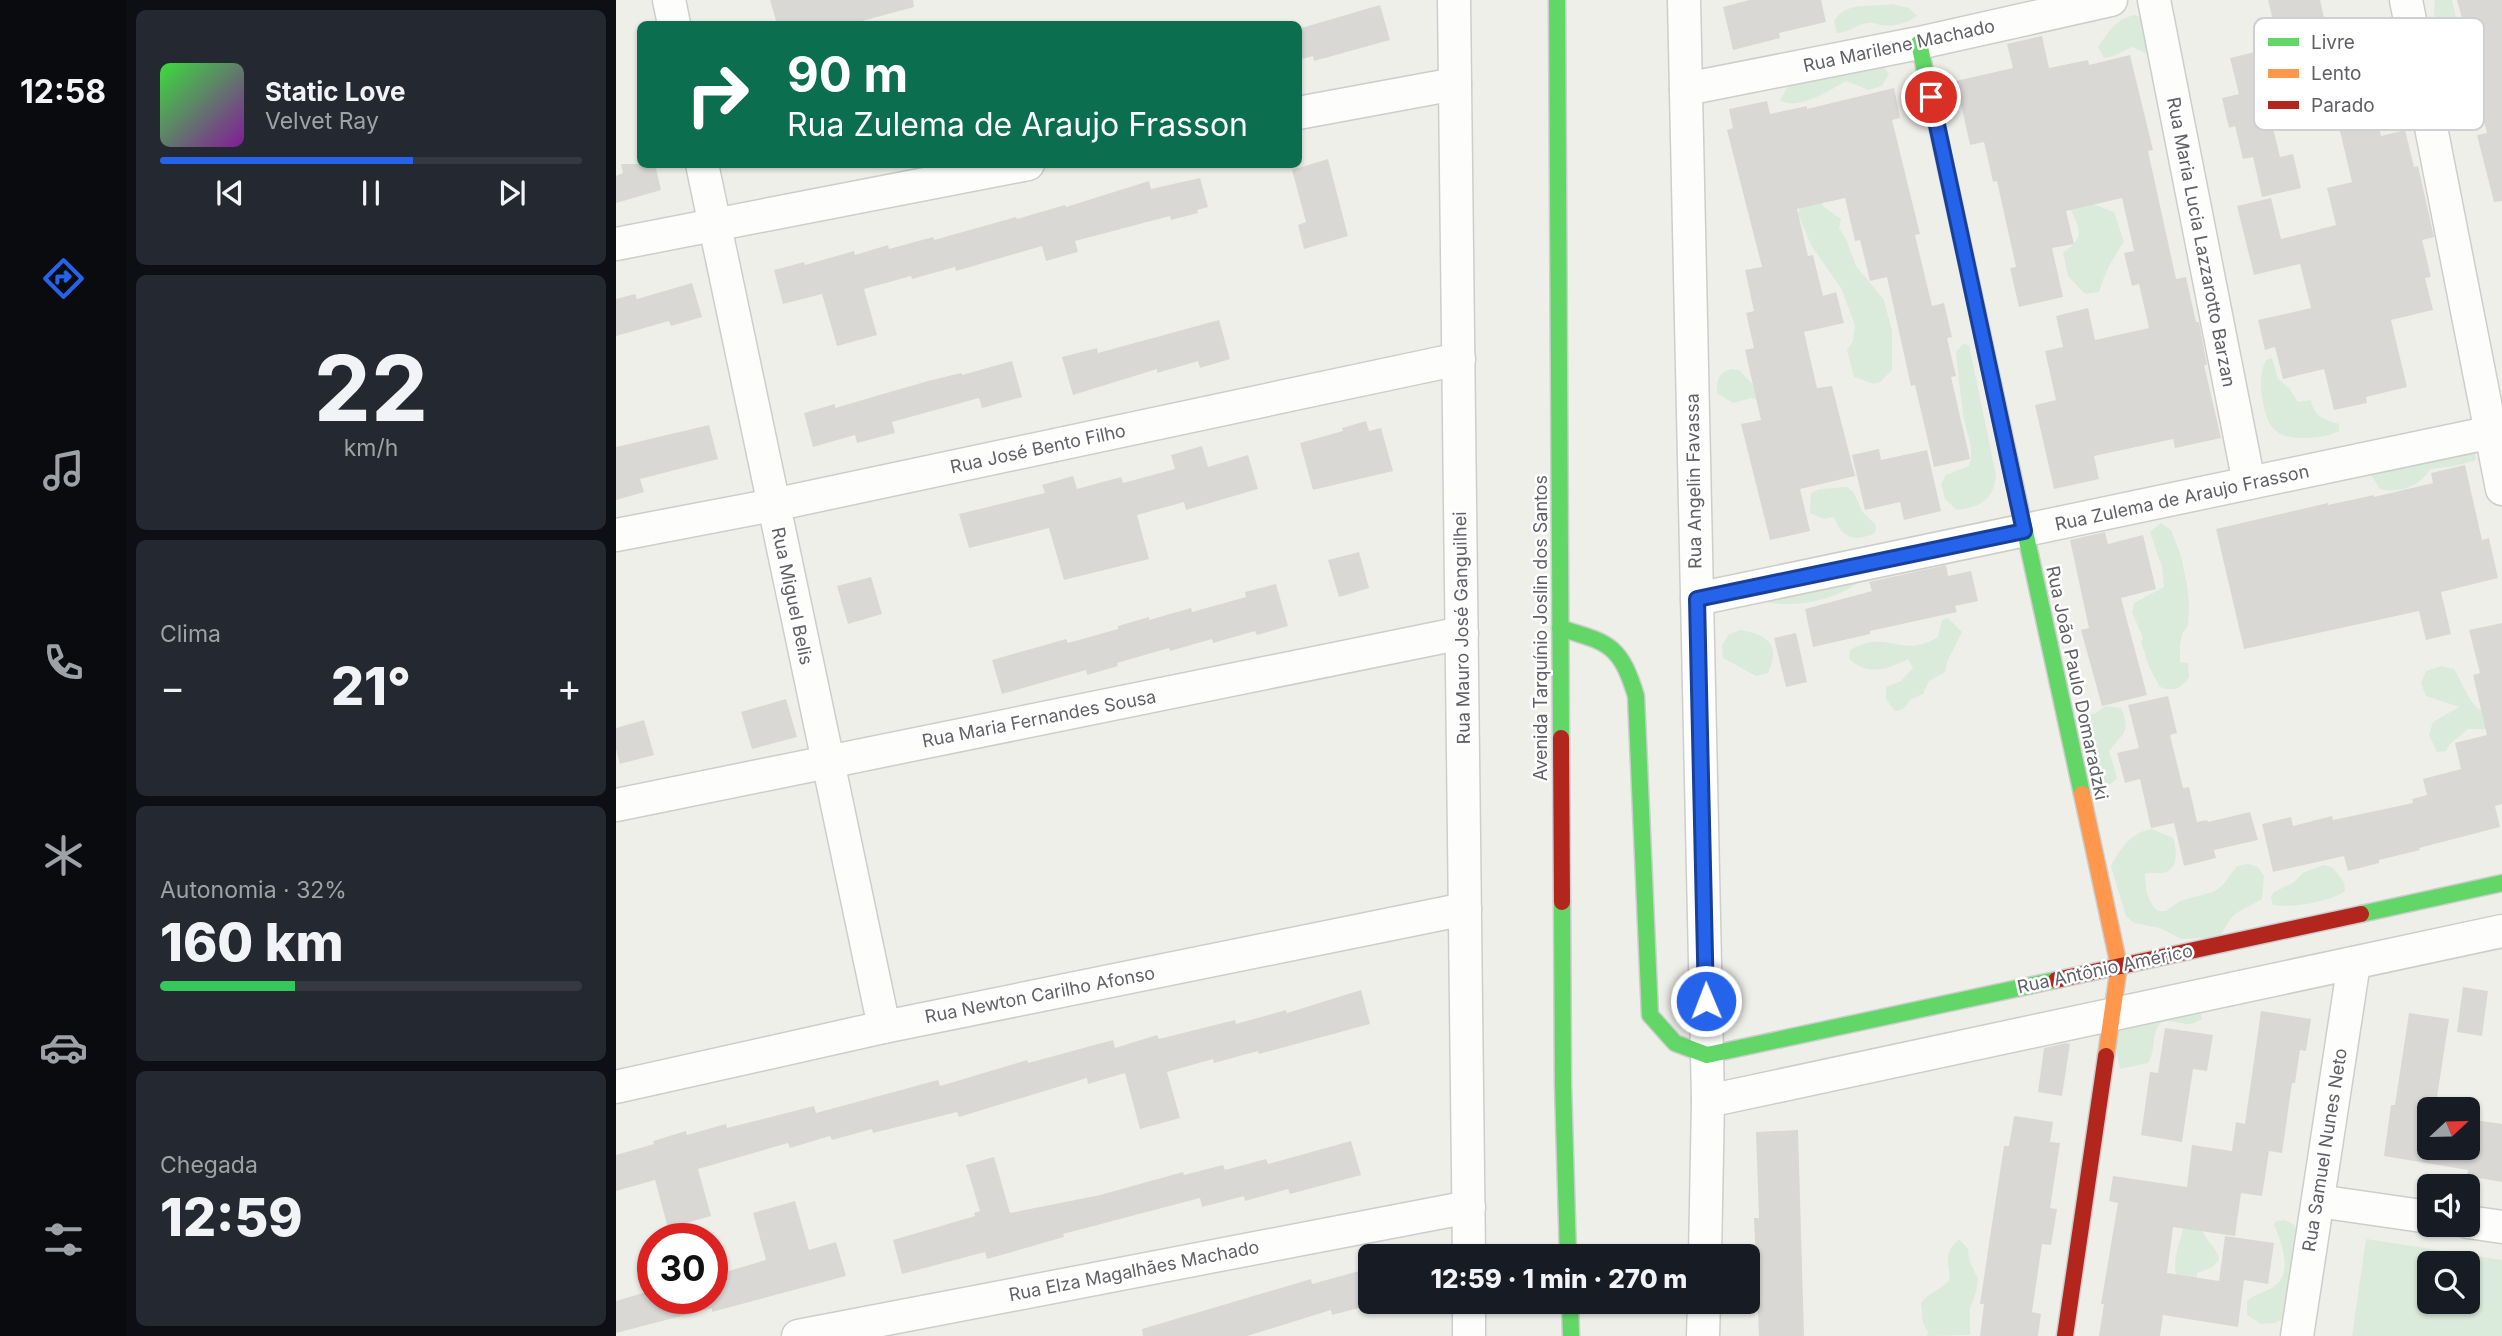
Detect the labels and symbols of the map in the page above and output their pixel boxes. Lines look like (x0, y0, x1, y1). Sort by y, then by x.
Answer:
street label: Rua Marilene Machado (1801, 15, 1997, 76)
legend (2254, 18, 2484, 130)
text: Livre (2311, 31, 2355, 54)
text: Lento (2311, 62, 2361, 85)
pin (1901, 67, 1961, 127)
text: Parado (2311, 94, 2375, 117)
street label: Rua Maria Lucia Lazzarotto Barzan (2163, 95, 2240, 389)
street label: Rua Angelin Favassa (1681, 393, 1706, 569)
street label: Rua José Bento Filho (948, 420, 1128, 477)
street label: Rua Zulema de Araujo Frasson (2053, 460, 2311, 535)
street label: Avenida Tarquínio Joslin dos Santos (1530, 475, 1551, 781)
street label: Rua Mauro José Ganguilhei (1449, 511, 1474, 745)
street label: Rua Miguel Belis (768, 525, 817, 667)
street label: Rua João Paulo Domaradzki (2042, 564, 2113, 802)
street label: Rua Maria Fernandes Sousa (920, 686, 1158, 752)
street label: Rua Antônio Américo (2015, 940, 2195, 997)
street label: Rua Newton Carilho Afonso (923, 962, 1157, 1027)
position arrow (1669, 964, 1743, 1038)
street label: Rua Samuel Nunes Neto (2298, 1047, 2351, 1253)
north arrow (2417, 1097, 2480, 1160)
speed limit sign: 30 (637, 1223, 728, 1314)
street label: Rua Elza Magalhães Machado (1007, 1236, 1261, 1305)

